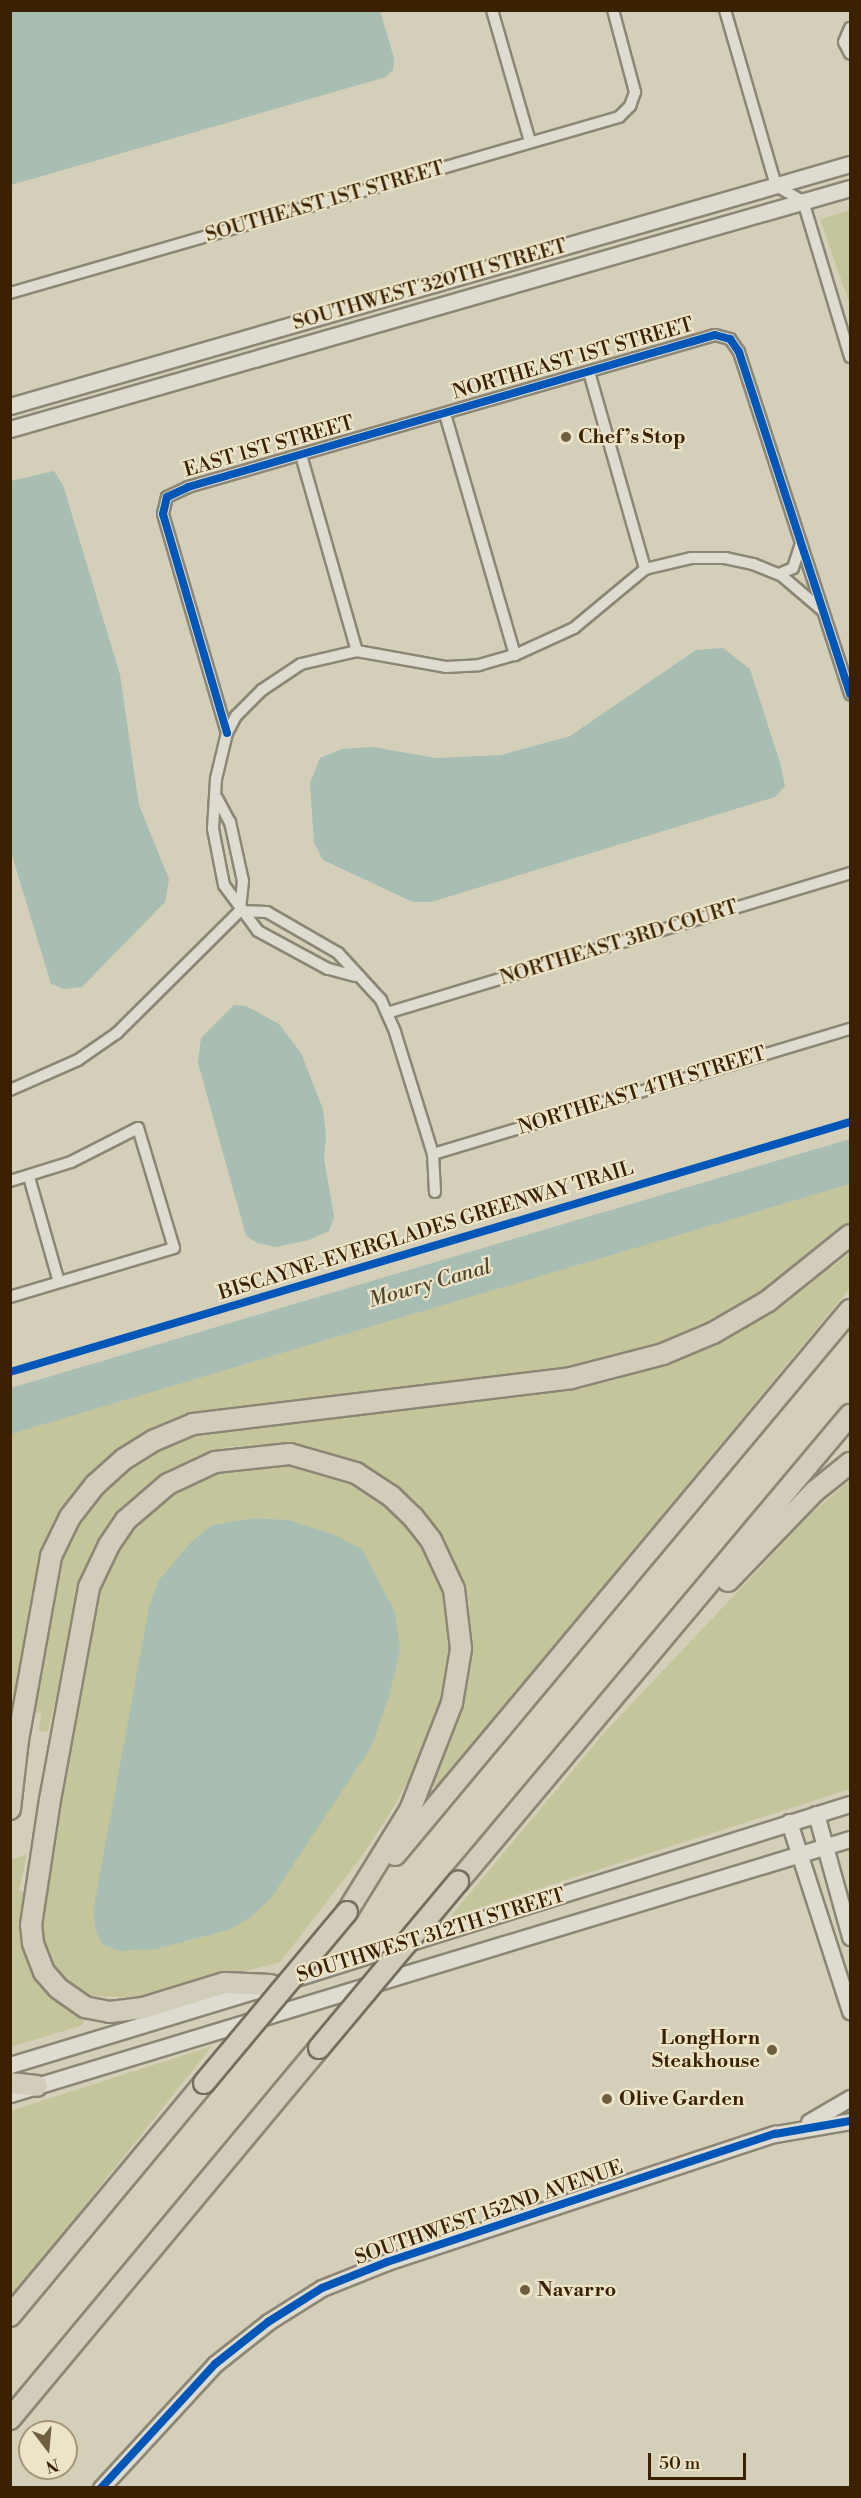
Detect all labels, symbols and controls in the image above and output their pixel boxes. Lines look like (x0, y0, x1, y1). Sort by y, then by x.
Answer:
street label: SOUTHEAST 1ST STREET (203, 156, 447, 248)
street label: SOUTHWEST 320TH STREET (290, 234, 570, 336)
street label: NORTHEAST 1ST STREET (450, 313, 696, 405)
street label: EAST 1ST STREET (181, 411, 357, 483)
place label: Chef’s Stop (578, 425, 686, 449)
marker: Chef’s Stop (559, 430, 573, 444)
street label: NORTHEAST 3RD COURT (497, 895, 741, 991)
street label: NORTHEAST 4TH STREET (515, 1042, 769, 1140)
street label: BISCAYNE-EVERGLADES GREENWAY TRAIL (216, 1156, 636, 1306)
water label: Mowry Canal (366, 1254, 494, 1314)
street label: SOUTHWEST 312TH STREET (294, 1884, 568, 1988)
place label: LongHorn Steakhouse (652, 2026, 760, 2073)
marker: LongHorn Steakhouse (765, 2043, 779, 2057)
place label: Olive Garden (619, 2087, 744, 2111)
marker: Olive Garden (600, 2092, 614, 2106)
street label: SOUTHWEST 152ND AVENUE (352, 2156, 626, 2270)
place label: Navarro (537, 2278, 616, 2302)
marker: Navarro (518, 2283, 532, 2297)
north arrow (18, 2420, 78, 2480)
scale bar (651, 2441, 748, 2479)
text: 50 m (659, 2452, 700, 2475)
text: N (44, 2454, 61, 2477)

